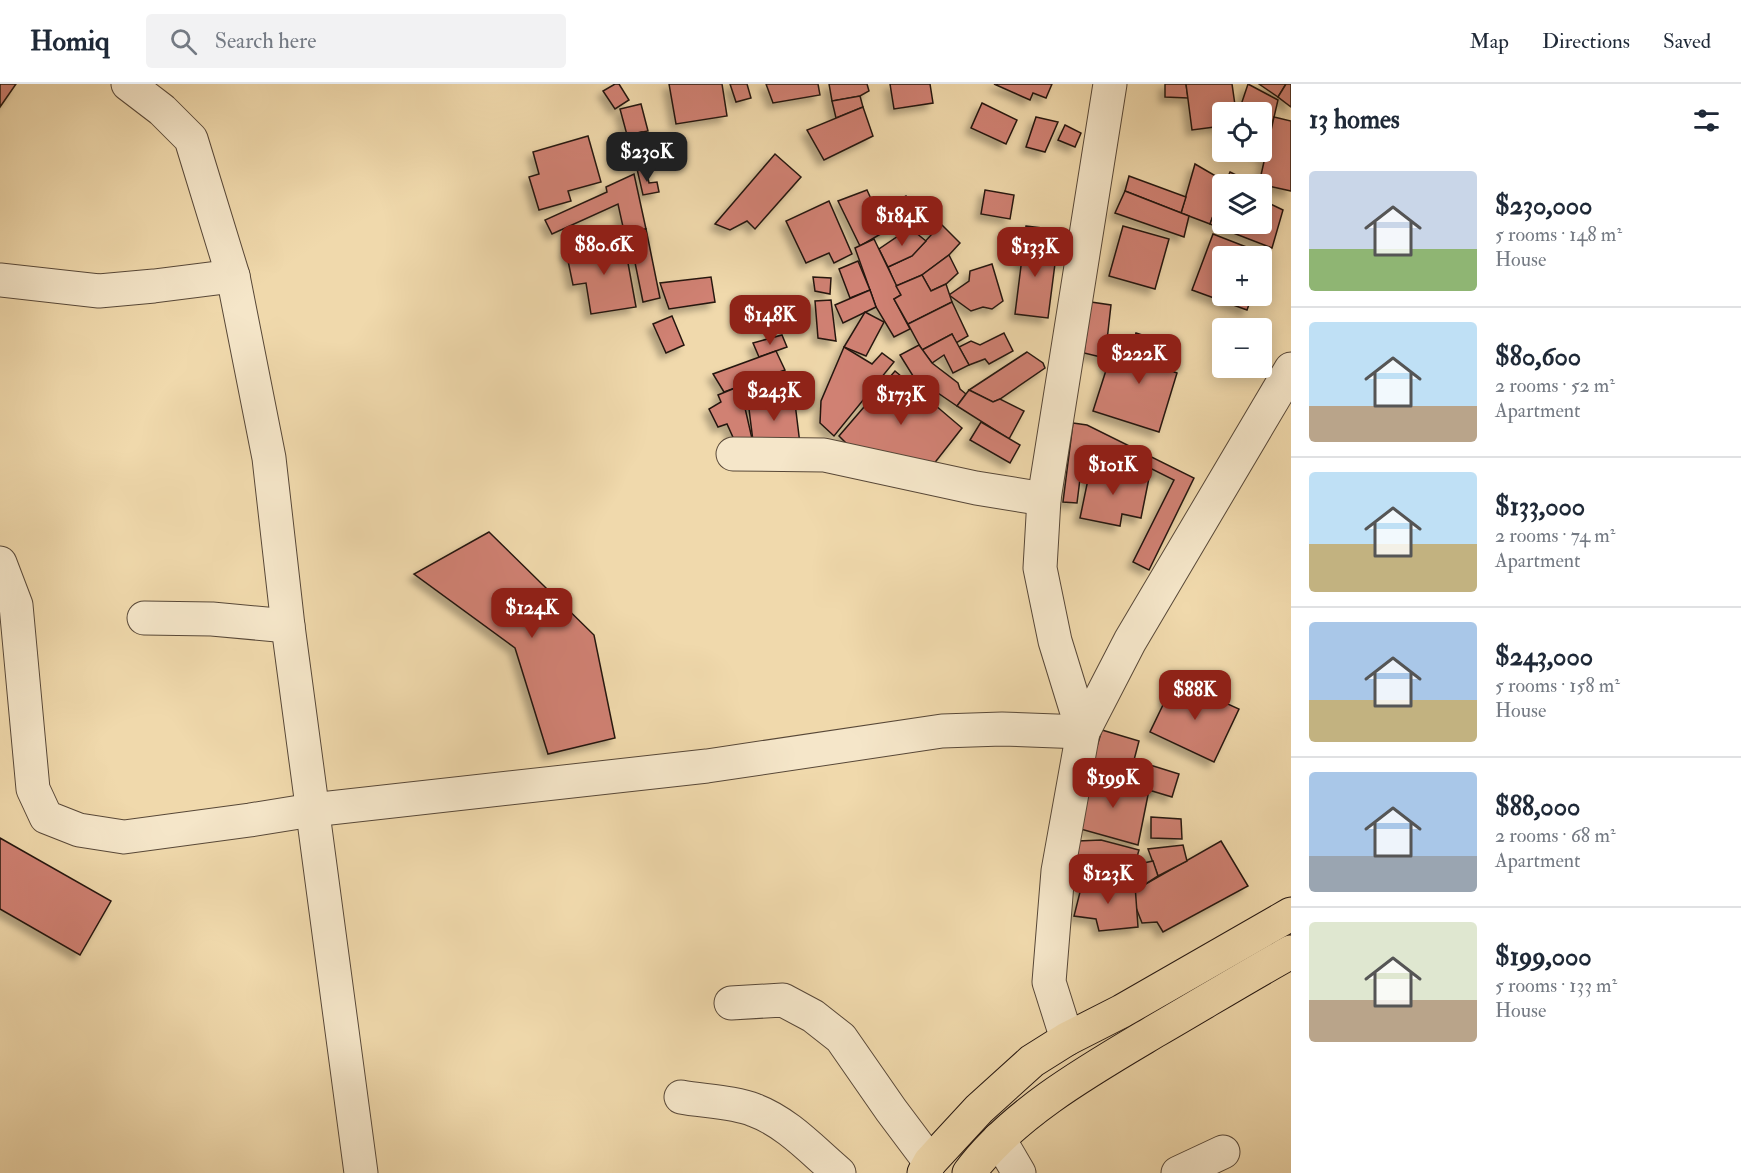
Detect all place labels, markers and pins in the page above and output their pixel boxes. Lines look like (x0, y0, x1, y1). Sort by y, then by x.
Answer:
pin: $230K (605, 132, 689, 183)
pin: $184K (860, 196, 944, 247)
pin: $80.6K (555, 225, 653, 276)
pin: $133K (993, 227, 1077, 278)
pin: $148K (728, 295, 812, 346)
pin: $222K (1097, 334, 1181, 385)
pin: $243K (732, 371, 816, 422)
pin: $173K (859, 375, 943, 426)
pin: $101K (1071, 445, 1155, 496)
pin: $124K (490, 588, 574, 639)
pin: $88K (1159, 670, 1231, 721)
pin: $199K (1071, 758, 1155, 809)
pin: $123K (1066, 854, 1150, 905)

